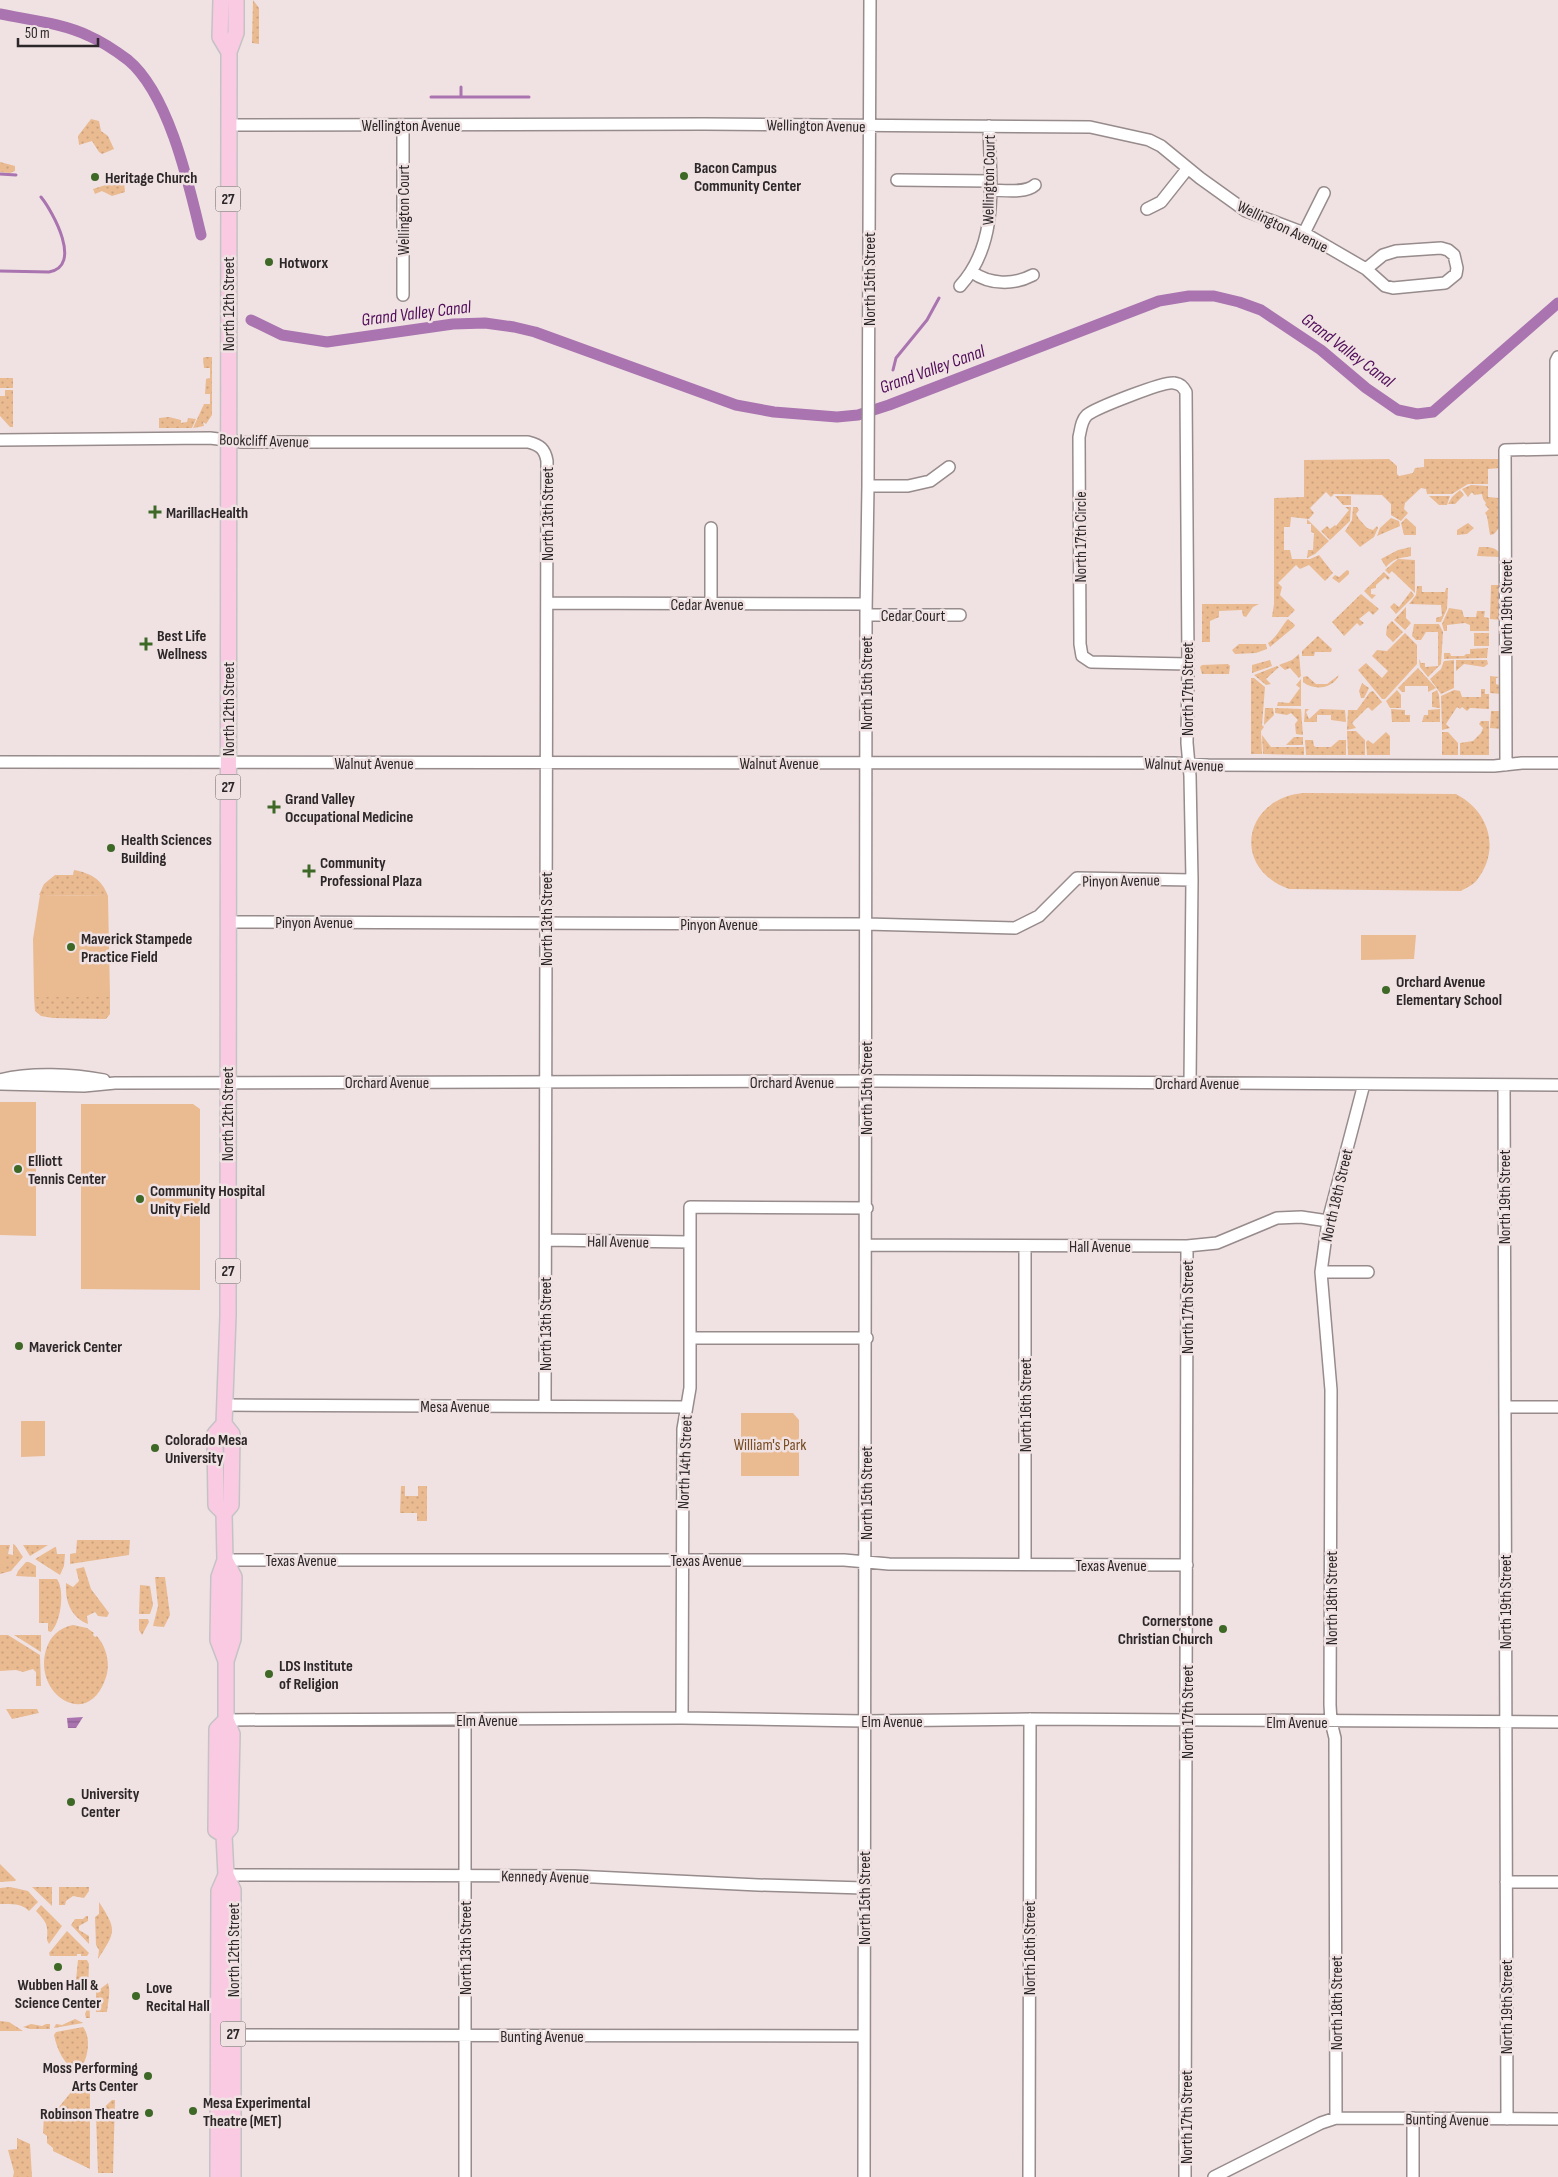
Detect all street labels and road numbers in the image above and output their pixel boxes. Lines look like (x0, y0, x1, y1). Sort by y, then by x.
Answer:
street label: Wellington Avenue (766, 116, 866, 137)
street label: Wellington Avenue (362, 117, 460, 136)
street label: Wellington Court (979, 135, 1000, 225)
street label: Wellington Court (395, 165, 414, 255)
road number: 27 (216, 186, 240, 212)
street label: Wellington Avenue (1234, 197, 1331, 258)
street label: North 15th Street (861, 232, 880, 326)
street label: North 12th Street (220, 257, 239, 351)
street label: Bookcliff Avenue (219, 430, 309, 453)
street label: North 13th Street (539, 467, 558, 561)
street label: North 17th Circle (1072, 491, 1091, 583)
street label: North 19th Street (1498, 560, 1517, 654)
street label: Cedar Avenue (670, 596, 744, 615)
street label: Cedar Court (881, 607, 945, 626)
street label: North 15th Street (858, 636, 877, 730)
street label: North 17th Street (1179, 642, 1198, 736)
street label: North 12th Street (220, 662, 239, 756)
street label: Walnut Avenue (334, 755, 414, 774)
street label: Walnut Avenue (739, 755, 819, 774)
street label: Walnut Avenue (1144, 755, 1224, 776)
road number: 27 (216, 774, 240, 800)
street label: Pinyon Avenue (1082, 871, 1160, 892)
street label: North 13th Street (538, 872, 557, 966)
street label: Pinyon Avenue (275, 914, 353, 933)
street label: Pinyon Avenue (680, 916, 758, 935)
street label: North 15th Street (858, 1041, 877, 1135)
street label: North 12th Street (219, 1067, 238, 1161)
street label: Orchard Avenue (345, 1074, 429, 1093)
street label: Orchard Avenue (750, 1074, 834, 1093)
street label: Orchard Avenue (1155, 1075, 1239, 1094)
street label: North 18th Street (1318, 1147, 1357, 1244)
street label: North 19th Street (1496, 1150, 1515, 1244)
street label: Hall Avenue (587, 1232, 649, 1253)
street label: Hall Avenue (1069, 1238, 1131, 1257)
road number: 27 (216, 1258, 240, 1284)
street label: North 17th Street (1179, 1260, 1198, 1354)
street label: North 13th Street (537, 1277, 556, 1371)
street label: North 16th Street (1017, 1358, 1036, 1452)
street label: Mesa Avenue (420, 1398, 490, 1417)
street label: North 14th Street (674, 1415, 697, 1509)
street label: North 15th Street (858, 1446, 877, 1540)
street label: North 18th Street (1323, 1551, 1342, 1645)
street label: Texas Avenue (265, 1552, 337, 1571)
street label: Texas Avenue (670, 1552, 742, 1571)
street label: North 19th Street (1497, 1555, 1516, 1649)
street label: Texas Avenue (1075, 1557, 1147, 1576)
street label: North 17th Street (1179, 1665, 1198, 1759)
street label: Elm Avenue (456, 1712, 518, 1731)
street label: Elm Avenue (861, 1713, 923, 1732)
street label: Elm Avenue (1266, 1714, 1328, 1733)
street label: North 15th Street (856, 1851, 875, 1945)
street label: Kennedy Avenue (501, 1867, 589, 1888)
street label: North 13th Street (457, 1901, 476, 1995)
street label: North 16th Street (1021, 1901, 1040, 1995)
street label: North 12th Street (225, 1903, 244, 1997)
street label: North 18th Street (1328, 1956, 1347, 2050)
street label: North 19th Street (1498, 1960, 1517, 2054)
road number: 27 (220, 2022, 246, 2046)
street label: Bunting Avenue (500, 2028, 584, 2047)
street label: North 17th Street (1178, 2070, 1197, 2164)
street label: Bunting Avenue (1405, 2110, 1489, 2131)

